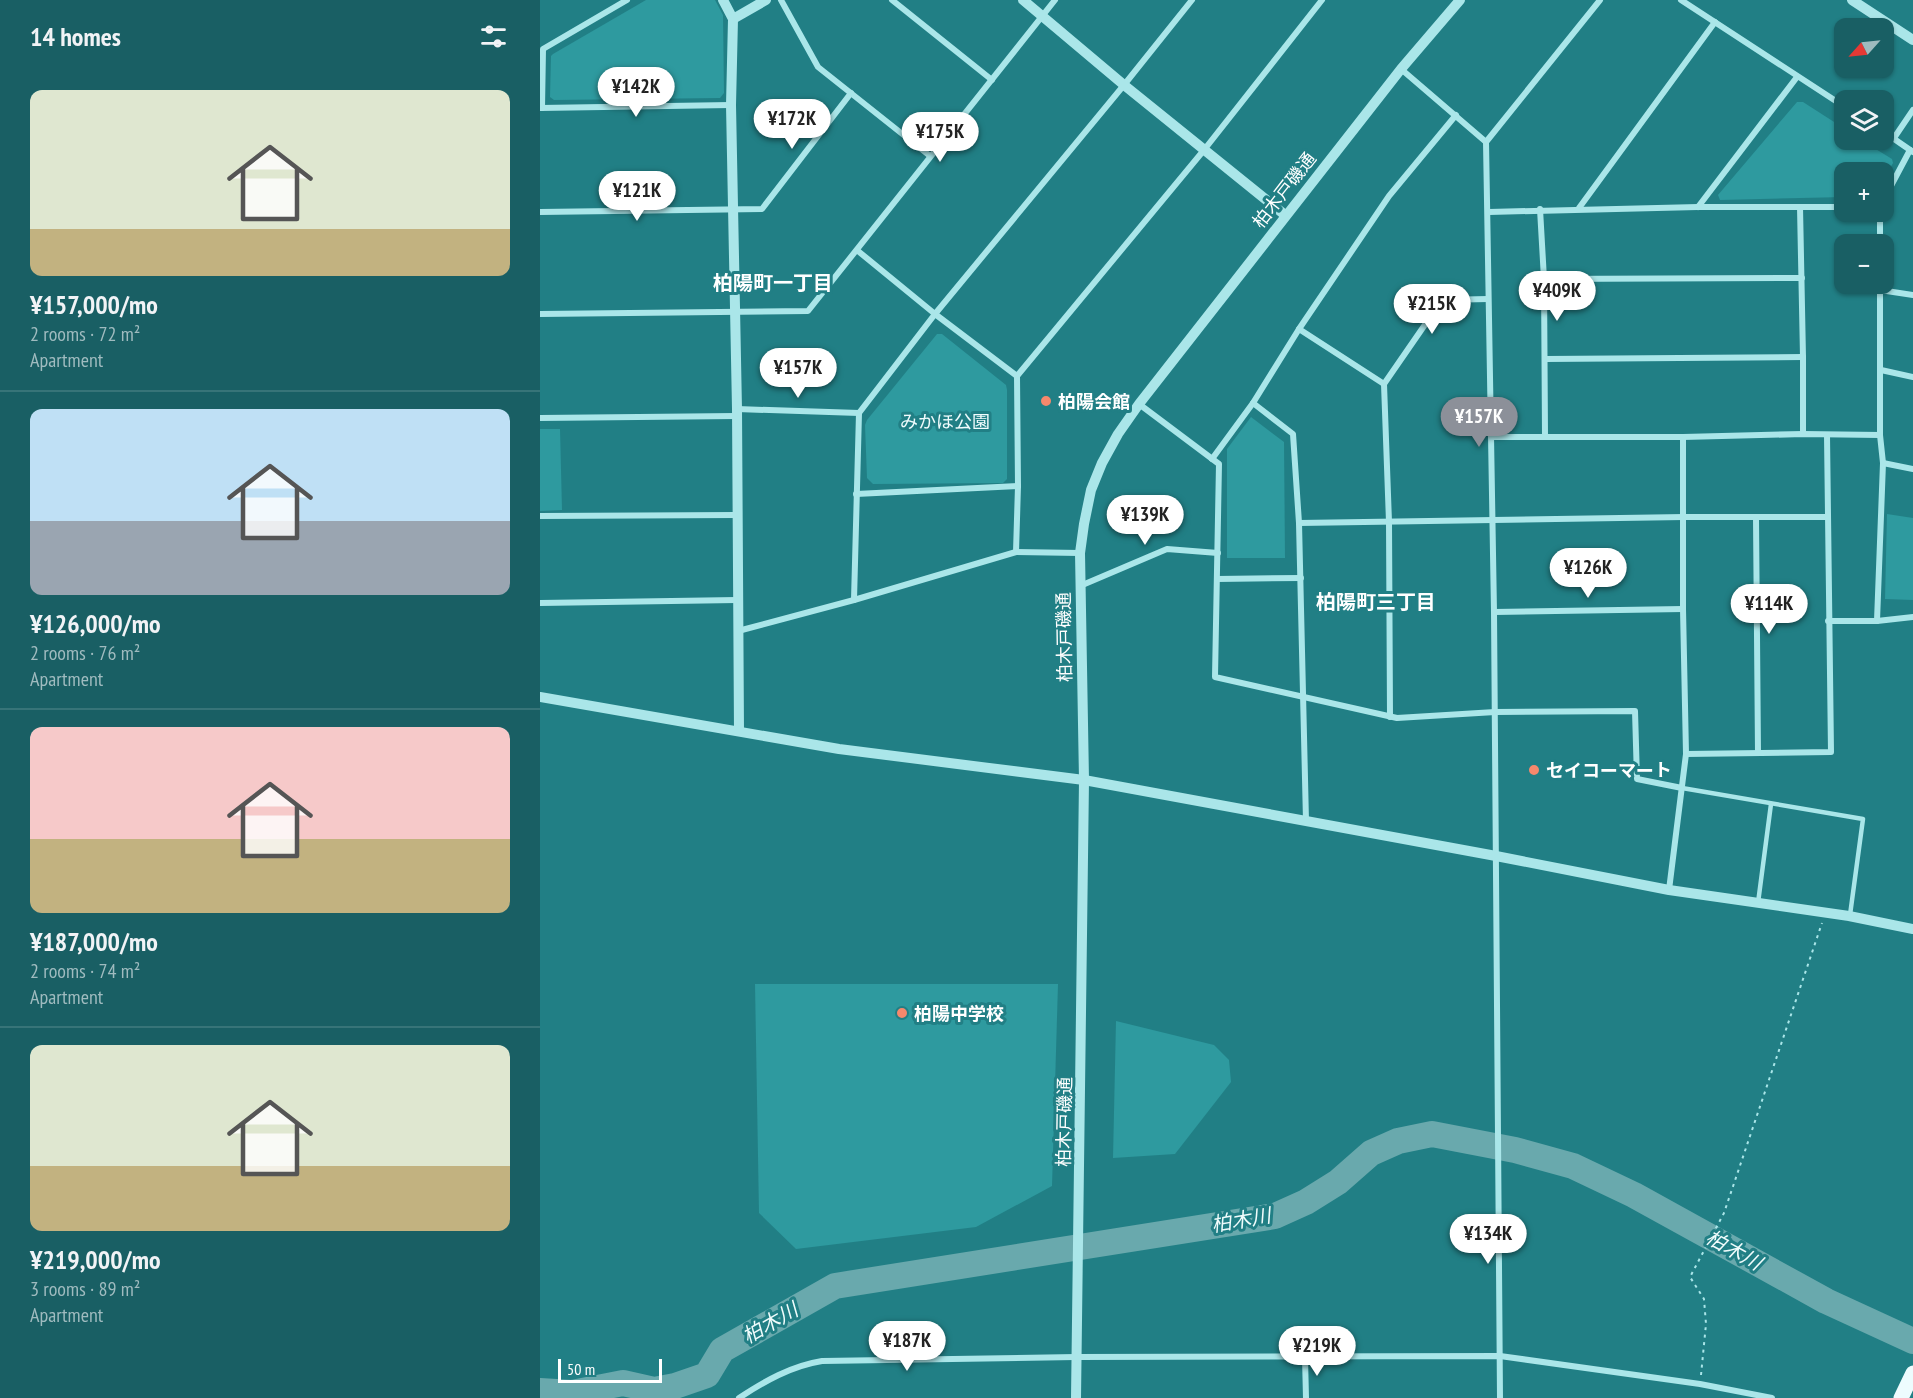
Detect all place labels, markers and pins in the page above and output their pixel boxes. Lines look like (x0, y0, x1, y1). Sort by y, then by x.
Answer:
pin: ¥142K (594, 67, 678, 118)
pin: ¥172K (750, 99, 834, 150)
pin: ¥175K (898, 112, 982, 163)
pin: ¥121K (595, 171, 679, 222)
pin: ¥409K (1515, 271, 1599, 322)
pin: ¥215K (1390, 284, 1474, 335)
pin: ¥157K (756, 348, 840, 399)
place label: 柏陽会館 (1058, 390, 1130, 413)
marker: 柏陽会館 (1039, 394, 1053, 408)
pin: ¥157K (1437, 397, 1521, 448)
pin: ¥139K (1103, 495, 1187, 546)
pin: ¥126K (1546, 548, 1630, 599)
pin: ¥114K (1727, 584, 1811, 635)
place label: セイコーマート (1546, 759, 1672, 782)
marker: セイコーマート (1527, 763, 1541, 777)
place label: 柏陽中学校 (914, 1002, 1004, 1025)
marker: 柏陽中学校 (895, 1006, 909, 1020)
pin: ¥134K (1446, 1214, 1530, 1265)
pin: ¥187K (865, 1321, 949, 1372)
pin: ¥219K (1275, 1326, 1359, 1377)

